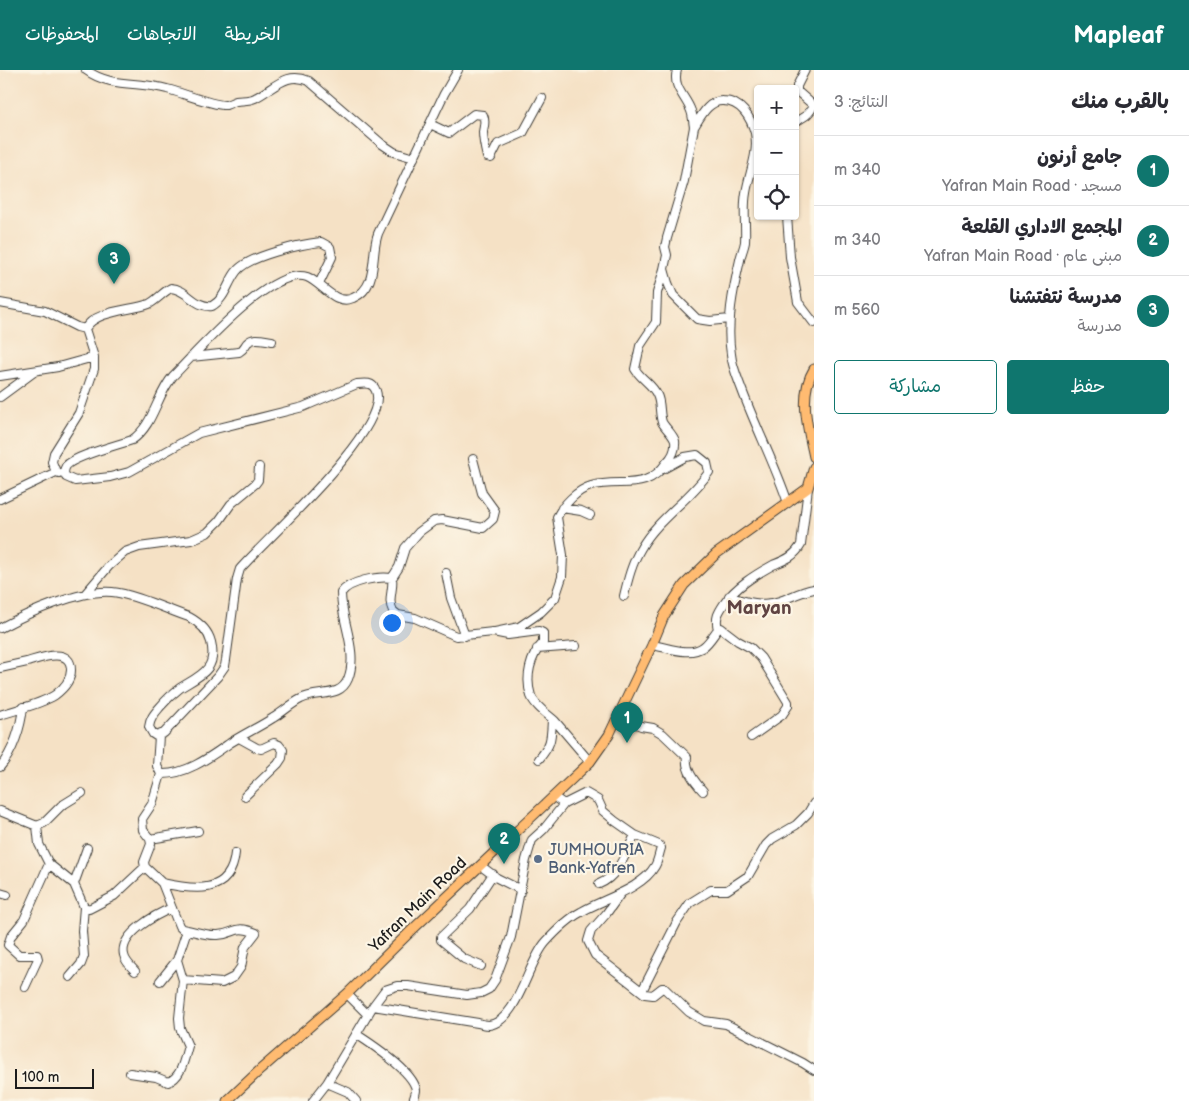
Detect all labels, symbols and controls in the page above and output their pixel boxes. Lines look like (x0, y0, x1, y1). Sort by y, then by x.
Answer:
text: Mapleaf (1073, 21, 1164, 50)
text: المحفوظات (25, 24, 99, 45)
text: الاتجاهات (127, 24, 197, 45)
text: الخريطة (225, 24, 281, 45)
map controls (754, 85, 799, 220)
button: + (754, 85, 799, 130)
text: بالقرب منك (1071, 89, 1169, 114)
text: النتائج: 3 (834, 93, 888, 112)
button: − (754, 130, 799, 175)
text: جامع أرنون (1037, 146, 1122, 169)
text: 340 m (834, 161, 881, 180)
text: 1 (1150, 161, 1156, 180)
button: locate (754, 175, 799, 220)
text: مسجد · Yafran Main Road (942, 177, 1122, 196)
text: المجمع الاداري القلعة (962, 216, 1122, 239)
text: 340 m (834, 231, 881, 250)
text: 2 (1148, 231, 1158, 250)
pin: 3 (98, 243, 130, 284)
text: مبنى عام · Yafran Main Road (924, 247, 1122, 266)
text: مدرسة نتفتشنا (1010, 286, 1122, 309)
text: 560 m (834, 301, 880, 320)
text: 3 (1148, 301, 1158, 320)
text: مدرسة (1077, 317, 1122, 336)
button: مشاركة (834, 360, 997, 414)
button: حفظ (1007, 360, 1169, 414)
district label: Maryan (726, 597, 792, 620)
your location (379, 610, 405, 636)
pin: 1 (611, 702, 643, 743)
pin: 2 (488, 823, 520, 864)
place label: JUMHOURIA Bank-Yafren (548, 841, 644, 878)
marker: JUMHOURIA Bank-Yafren (532, 853, 544, 865)
street label: Yafran Main Road (364, 854, 471, 957)
scale bar (15, 1066, 94, 1089)
text: 100 m (22, 1069, 59, 1086)

